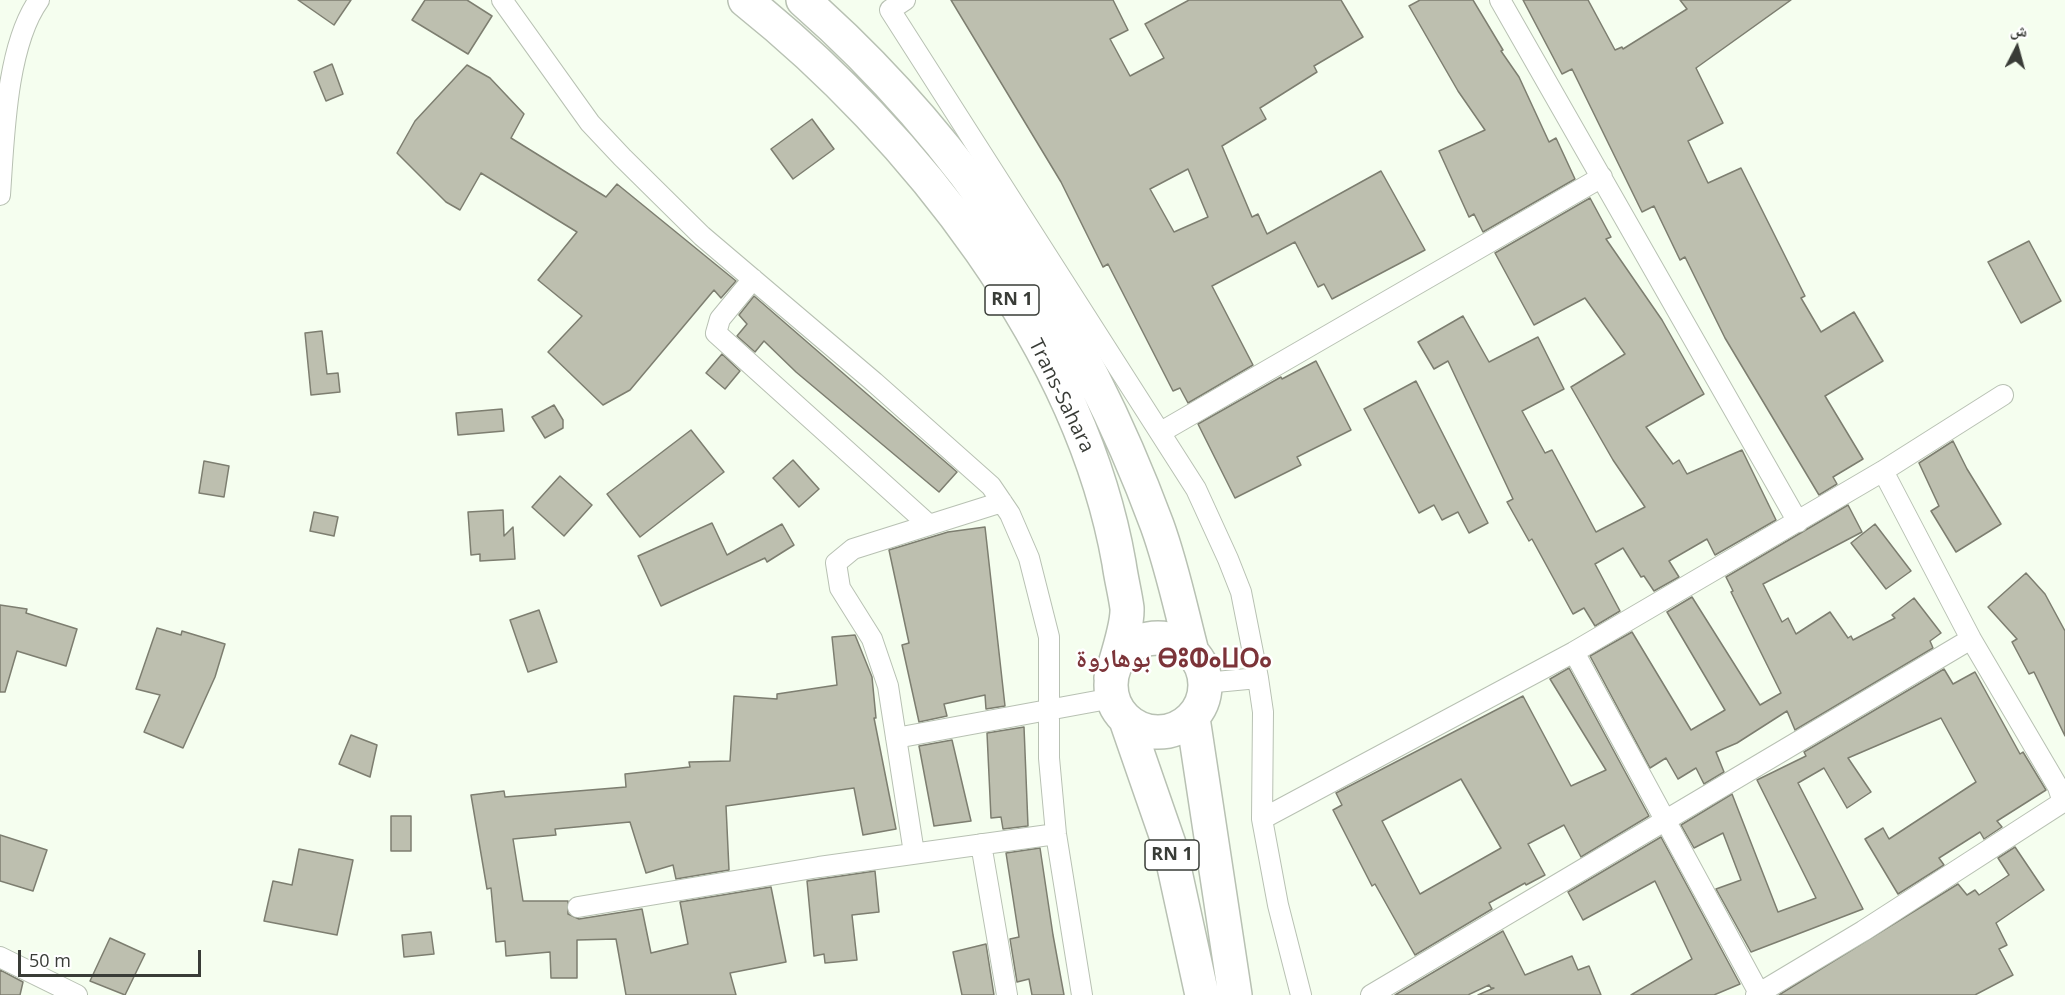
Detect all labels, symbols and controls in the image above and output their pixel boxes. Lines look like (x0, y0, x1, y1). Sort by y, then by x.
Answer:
north arrow (1987, 18, 2047, 78)
text: ش (2009, 18, 2028, 42)
road number: RN 1 (985, 285, 1039, 315)
street label: Trans-Sahara (1023, 335, 1099, 457)
district label: بوهاروة ⴱⵓⵀⴰⵡⵔⴰ (1076, 644, 1272, 676)
road number: RN 1 (1145, 840, 1199, 870)
scale bar (21, 938, 204, 976)
text: 50 m (29, 948, 71, 972)

